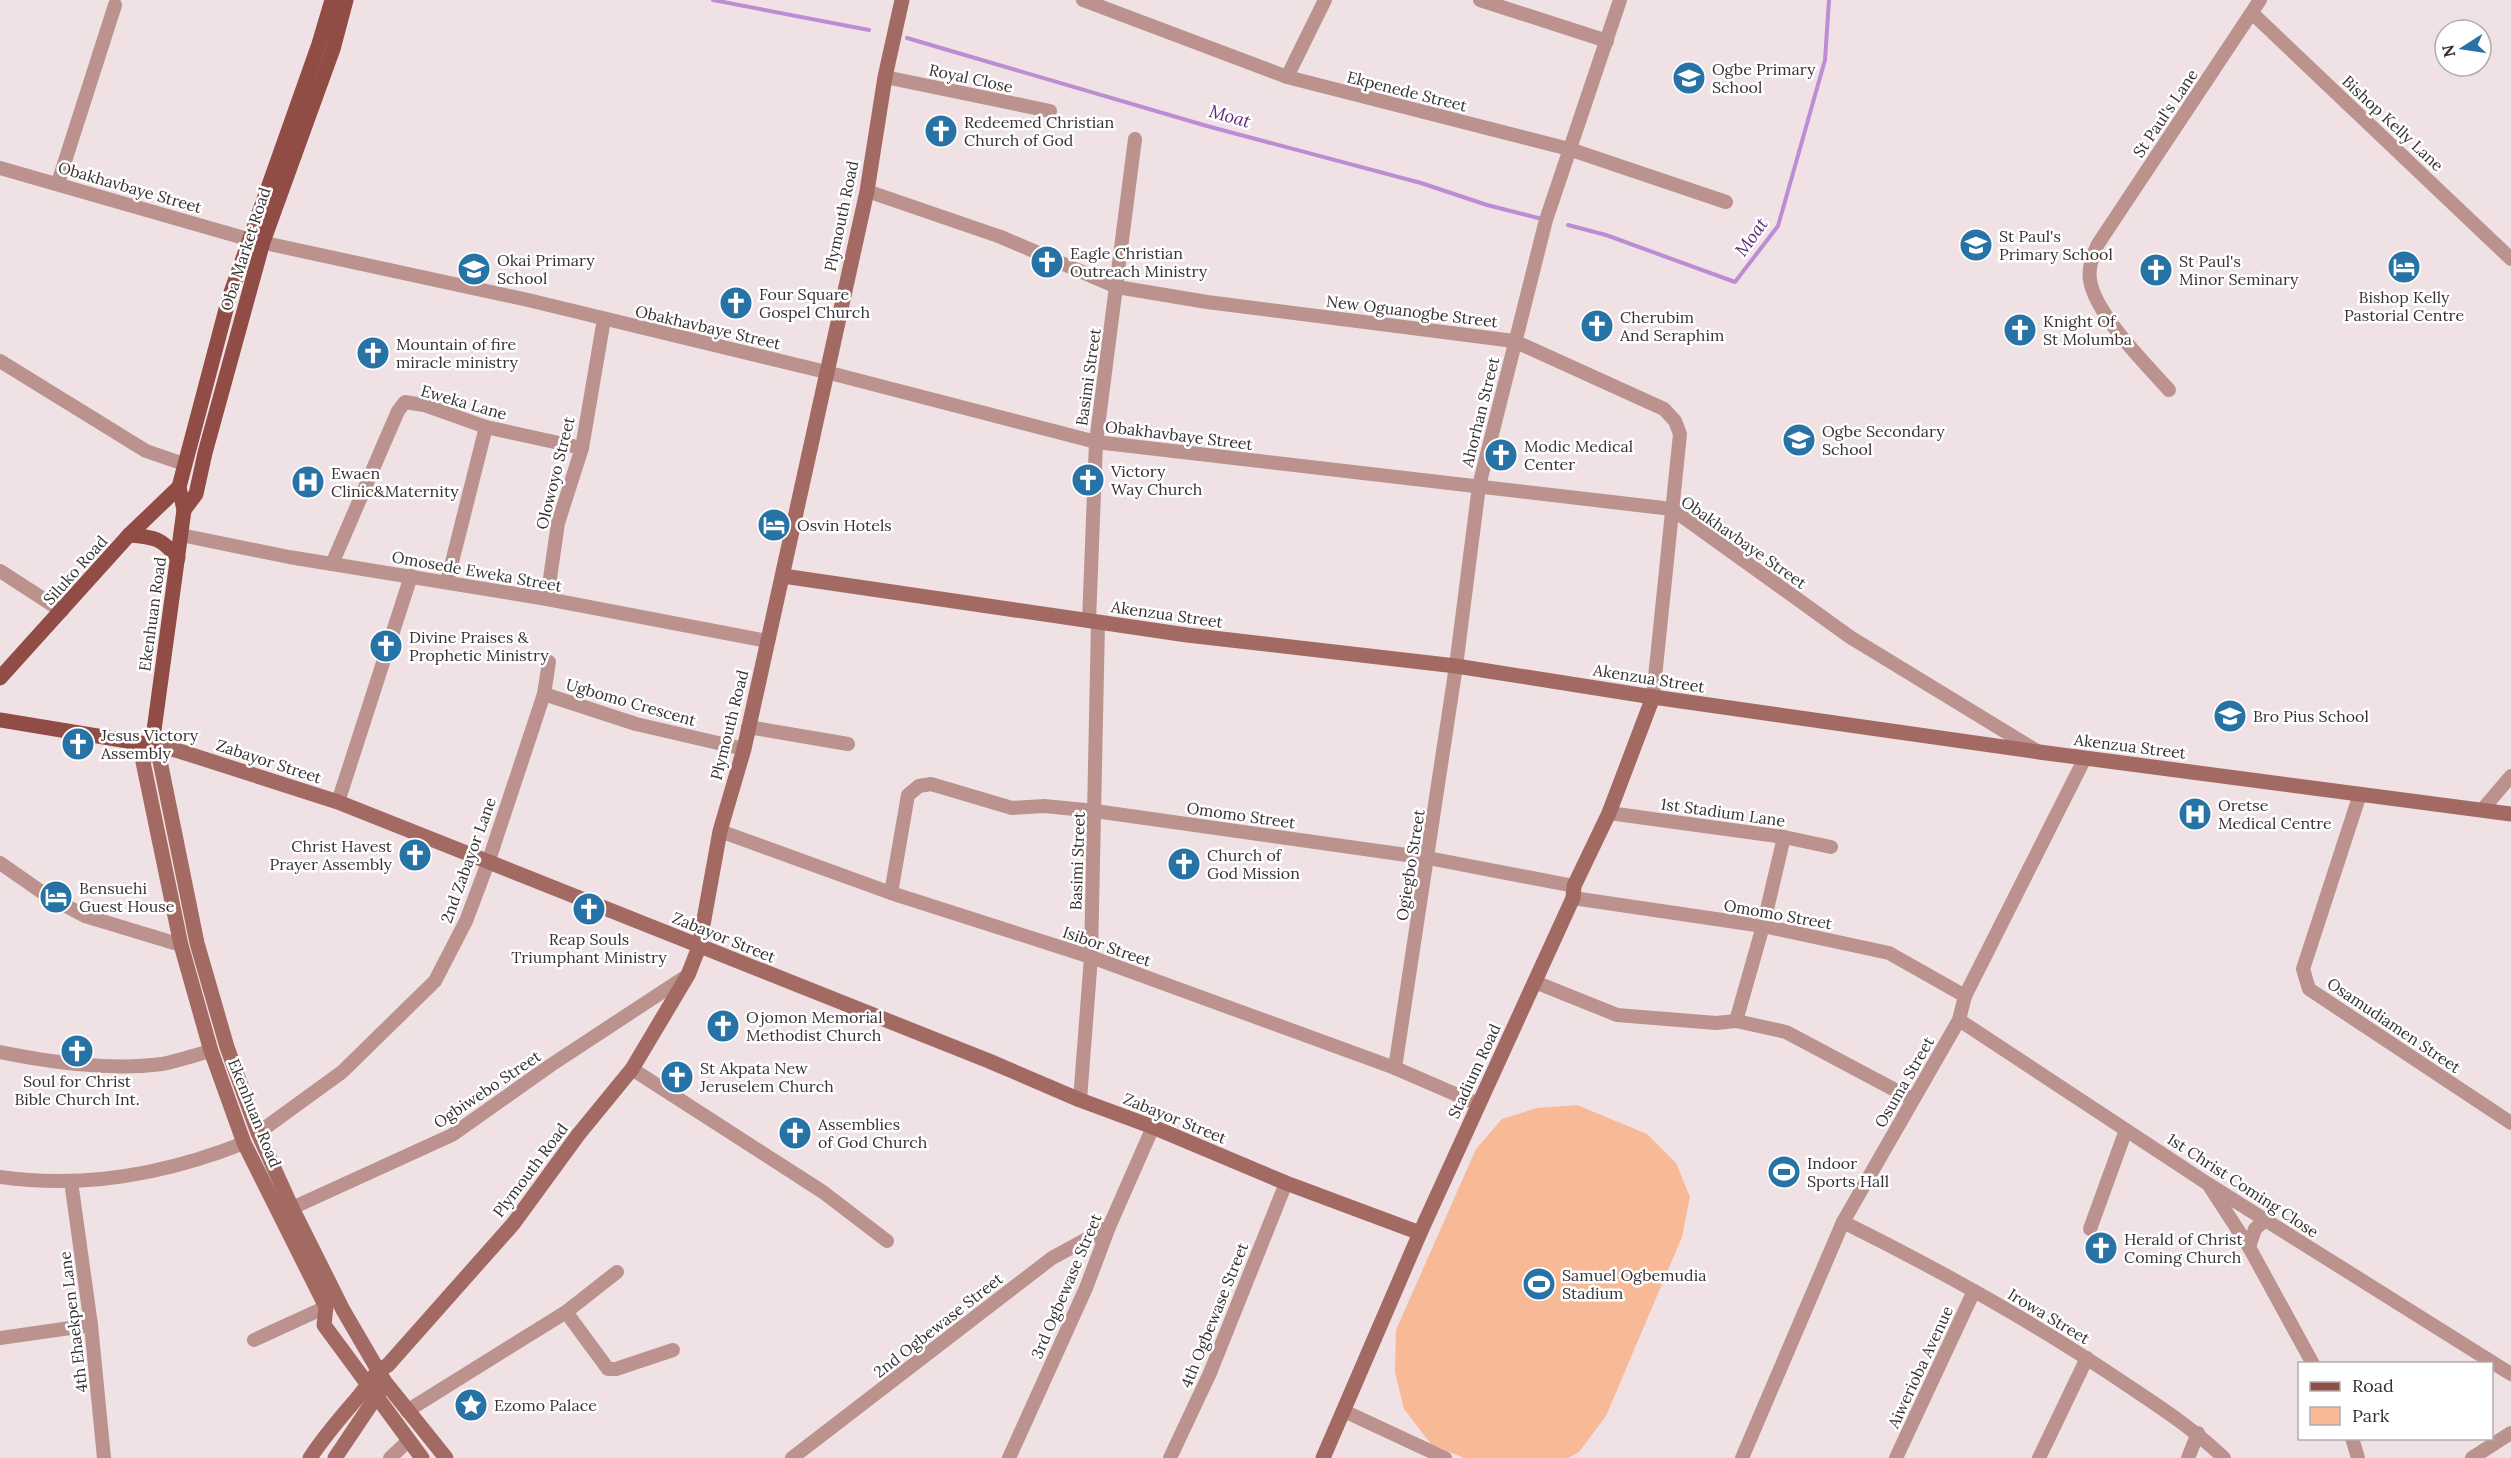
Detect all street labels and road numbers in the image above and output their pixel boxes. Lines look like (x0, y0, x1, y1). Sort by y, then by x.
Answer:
street label: Royal Close (927, 59, 1015, 97)
street label: St Paul's Lane (2128, 65, 2202, 161)
street label: Ekpenede Street (1345, 66, 1470, 116)
street label: Bishop Kelly Lane (2338, 71, 2448, 175)
street label: Obakhavbaye Street (56, 157, 205, 217)
street label: Plymouth Road (820, 158, 863, 273)
street label: Oba Market Road (216, 184, 275, 313)
street label: New Oguanogbe Street (1325, 291, 1500, 332)
street label: Obakhavbaye Street (633, 301, 783, 354)
street label: Basimi Street (1071, 326, 1105, 427)
street label: Ahorhan Street (1456, 354, 1504, 470)
street label: Eweka Lane (419, 380, 510, 424)
street label: Olowoyo Street (531, 414, 579, 531)
street label: Obakhavbaye Street (1104, 416, 1255, 454)
street label: Obakhavbaye Street (1677, 491, 1811, 593)
street label: Siluko Road (39, 531, 112, 609)
street label: Omosede Eweka Street (390, 546, 564, 596)
street label: Ekenhuan Road (134, 555, 170, 672)
street label: Akenzua Street (1109, 596, 1225, 632)
street label: Akenzua Street (1591, 659, 1707, 697)
street label: Plymouth Road (706, 668, 752, 782)
street label: Ugbomo Crescent (564, 674, 699, 730)
street label: Akenzua Street (2072, 729, 2188, 763)
street label: Zabayor Street (214, 735, 325, 788)
street label: 1st Stadium Lane (1659, 793, 1787, 831)
street label: 2nd Zabayor Lane (436, 794, 500, 926)
street label: Omomo Street (1185, 797, 1297, 833)
street label: Ogiegbo Street (1391, 807, 1429, 922)
street label: Basimi Street (1065, 811, 1089, 911)
street label: Omomo Street (1722, 895, 1834, 934)
street label: Zabayor Street (669, 907, 779, 967)
street label: Isibor Street (1060, 922, 1155, 971)
street label: Osamudiamen Street (2323, 973, 2465, 1078)
street label: Stadium Road (1443, 1020, 1505, 1122)
street label: Osuma Street (1870, 1032, 1939, 1131)
street label: Ogbiwebo Street (430, 1045, 545, 1132)
street label: Ekenhuan Road (224, 1056, 286, 1171)
street label: Zabayor Street (1120, 1088, 1230, 1148)
street label: Plymouth Road (488, 1119, 572, 1221)
street label: 1st Christ Coming Close (2163, 1128, 2323, 1242)
street label: 3rd Ogbewase Street (1026, 1210, 1106, 1362)
street label: 4th Ogbewase Street (1176, 1239, 1253, 1391)
street label: 4th Ehaekpen Lane (54, 1250, 92, 1394)
street label: 2nd Ogbewase Street (869, 1268, 1007, 1382)
street label: Irowa Street (2005, 1284, 2094, 1349)
street label: Aiwerioba Avenue (1882, 1302, 1957, 1432)

